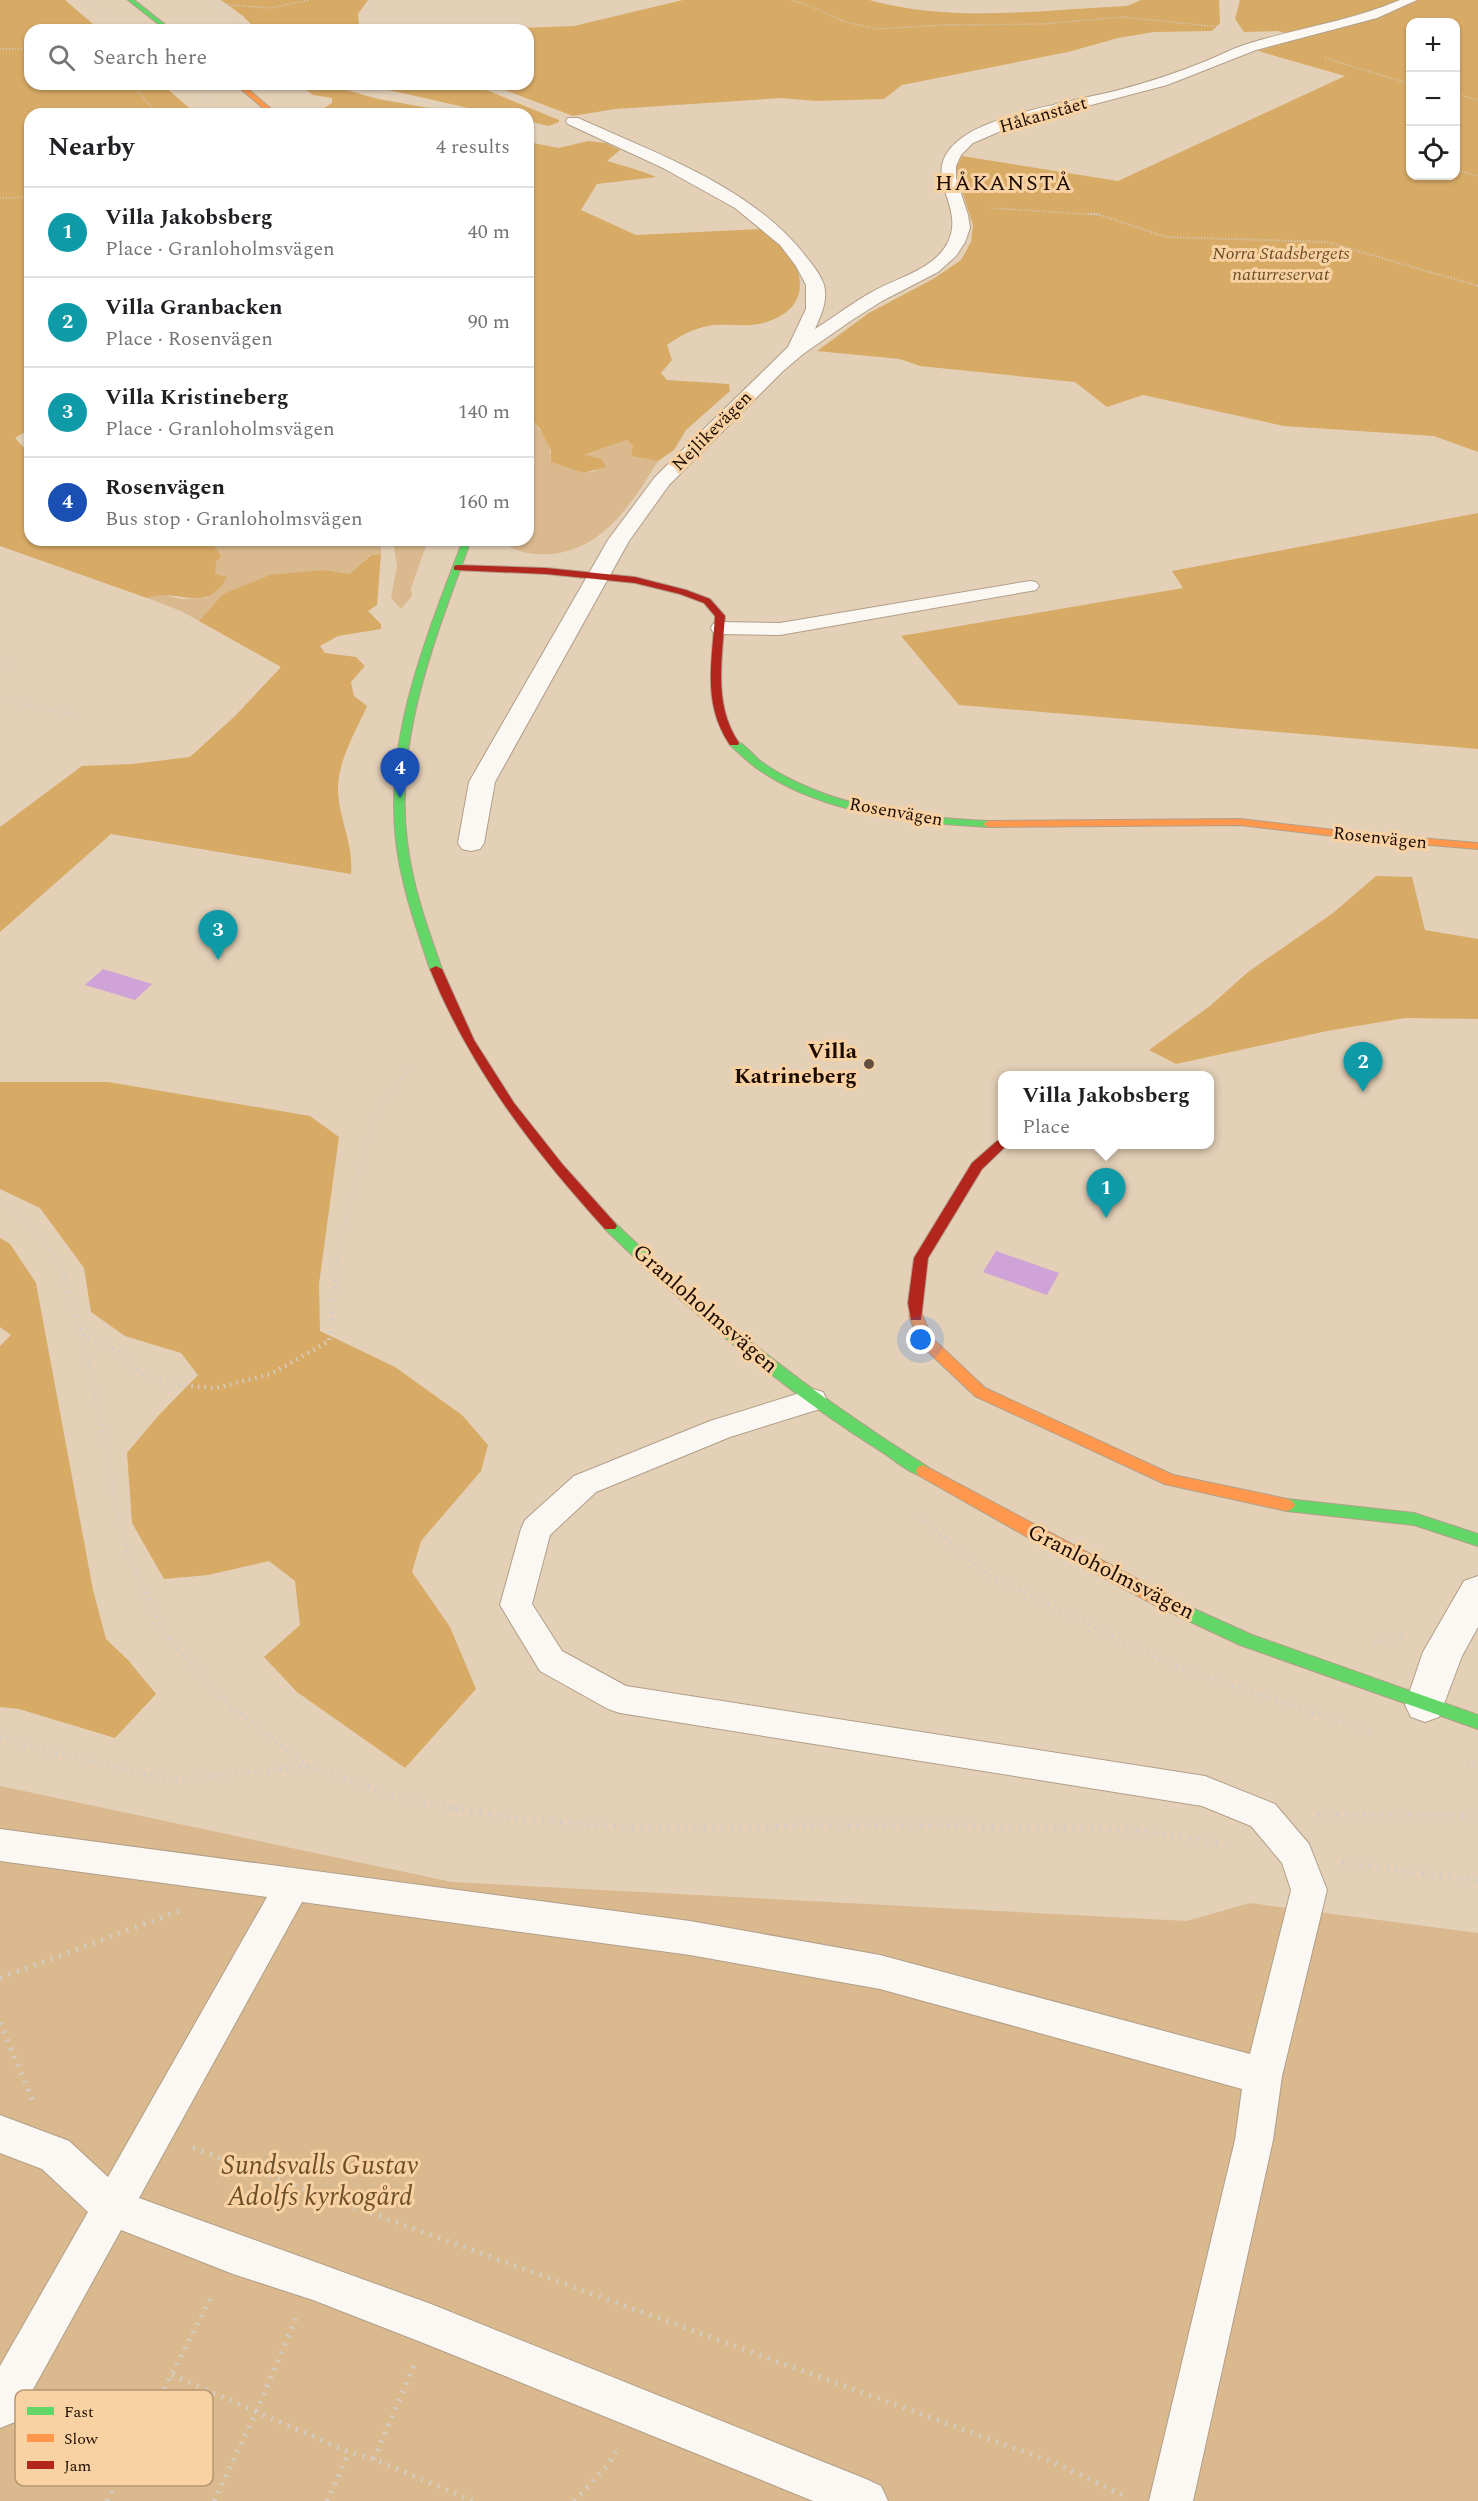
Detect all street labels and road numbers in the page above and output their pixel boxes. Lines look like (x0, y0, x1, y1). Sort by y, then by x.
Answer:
street label: Håkanstået (996, 90, 1090, 140)
street label: Nejlikevägen (666, 385, 758, 477)
street label: Rosenvägen (847, 790, 945, 834)
street label: Rosenvägen (1332, 820, 1428, 856)
street label: Granloholmsvägen (625, 1236, 785, 1382)
street label: Granloholmsvägen (1022, 1516, 1200, 1628)

